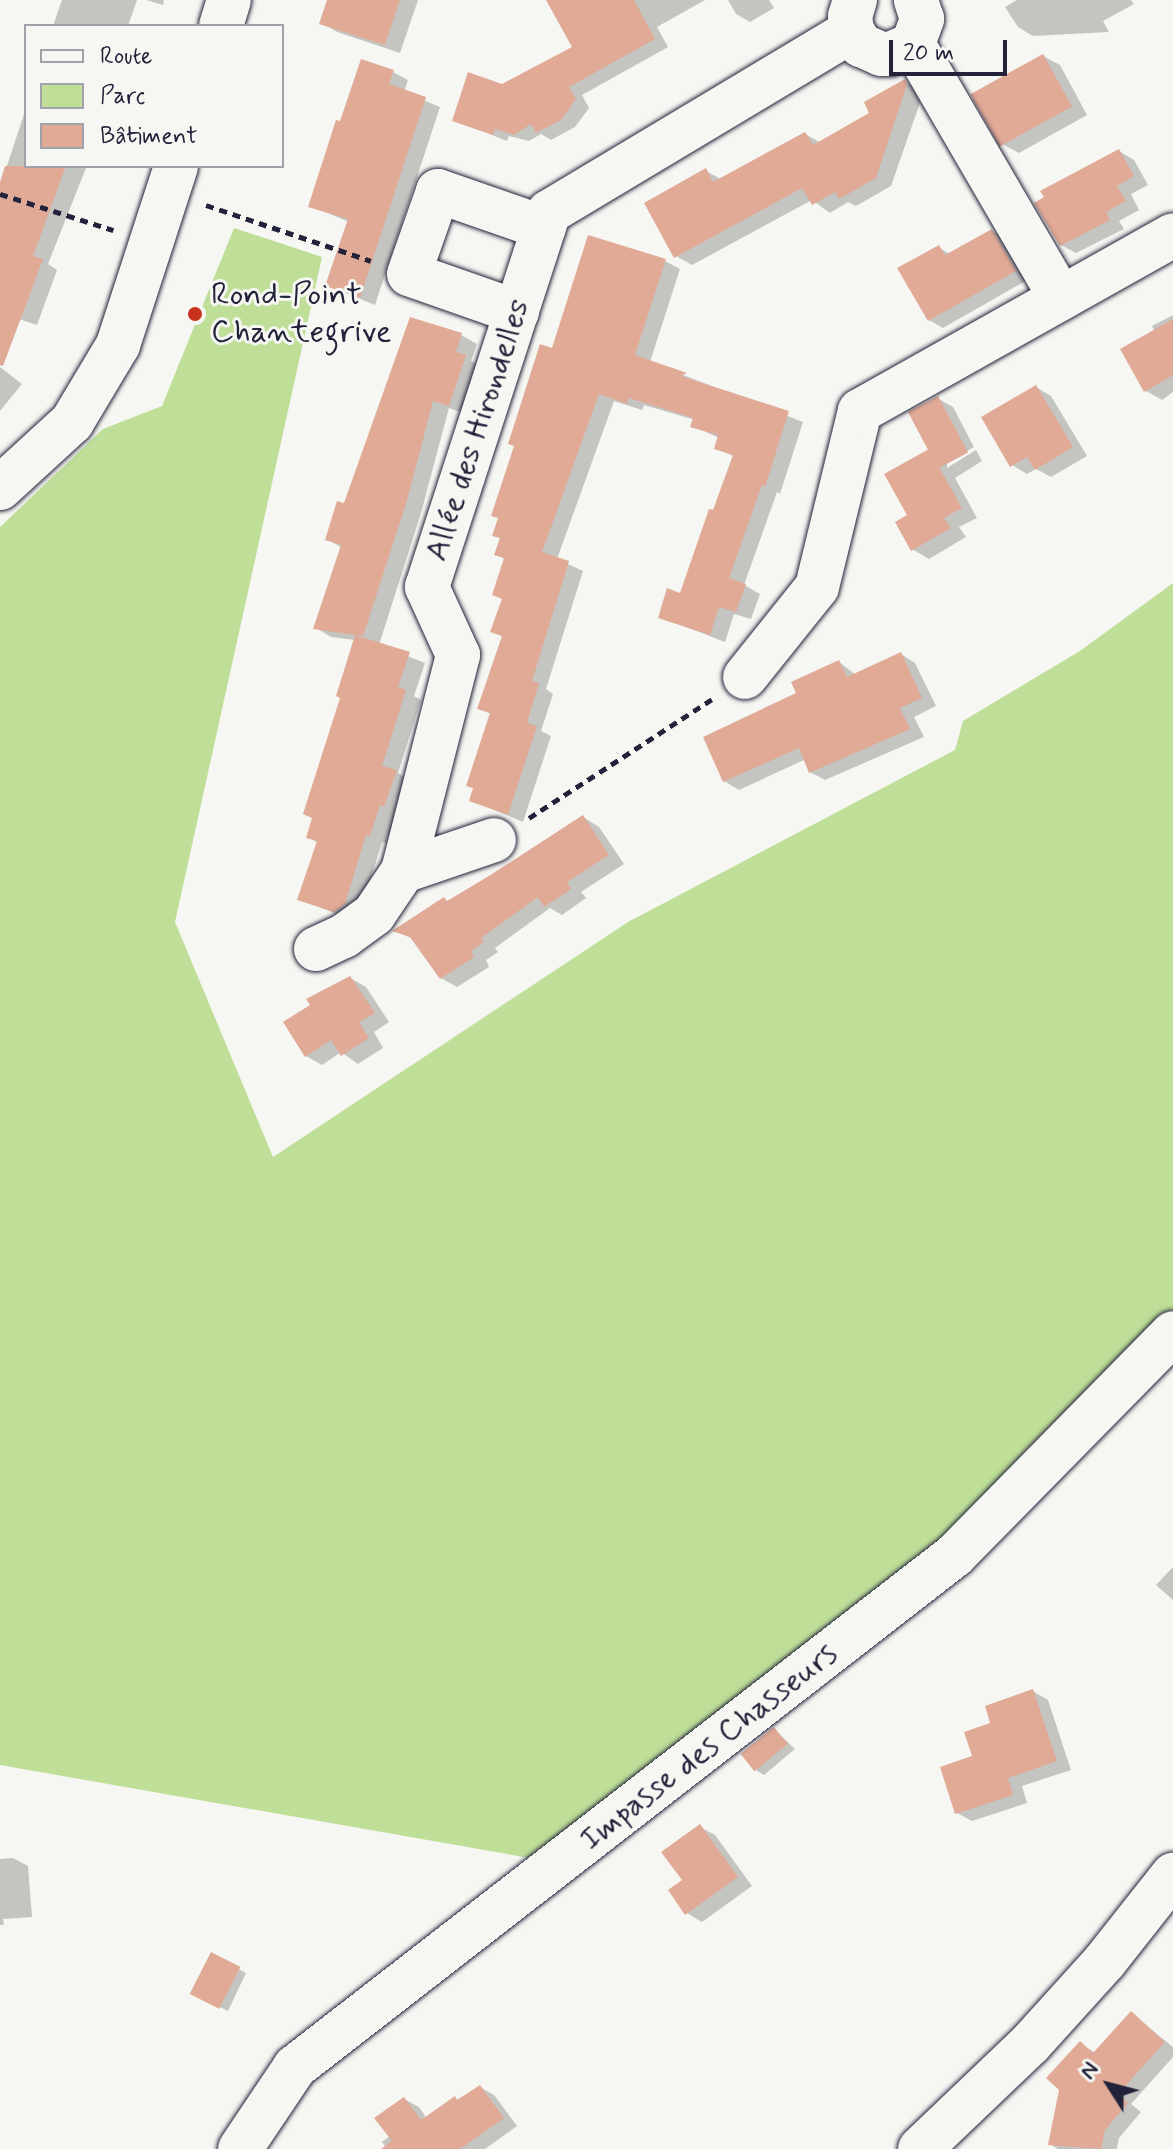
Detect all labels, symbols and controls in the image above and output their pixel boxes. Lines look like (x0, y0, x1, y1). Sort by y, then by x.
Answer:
legend (24, 24, 284, 168)
scale bar (893, 24, 1011, 74)
text: 20 m (903, 38, 954, 69)
text: Route (100, 41, 152, 72)
text: Parc (100, 81, 145, 112)
text: Bâtiment (100, 121, 198, 152)
place label: Rond-Point Chantegrive (211, 277, 391, 352)
street label: Allée des Hirondelles (417, 294, 539, 566)
marker: Rond-Point Chantegrive (186, 305, 204, 323)
street label: Impasse des Chasseurs (573, 1635, 845, 1859)
north arrow (1069, 2045, 1149, 2125)
text: N (1074, 2057, 1105, 2085)

